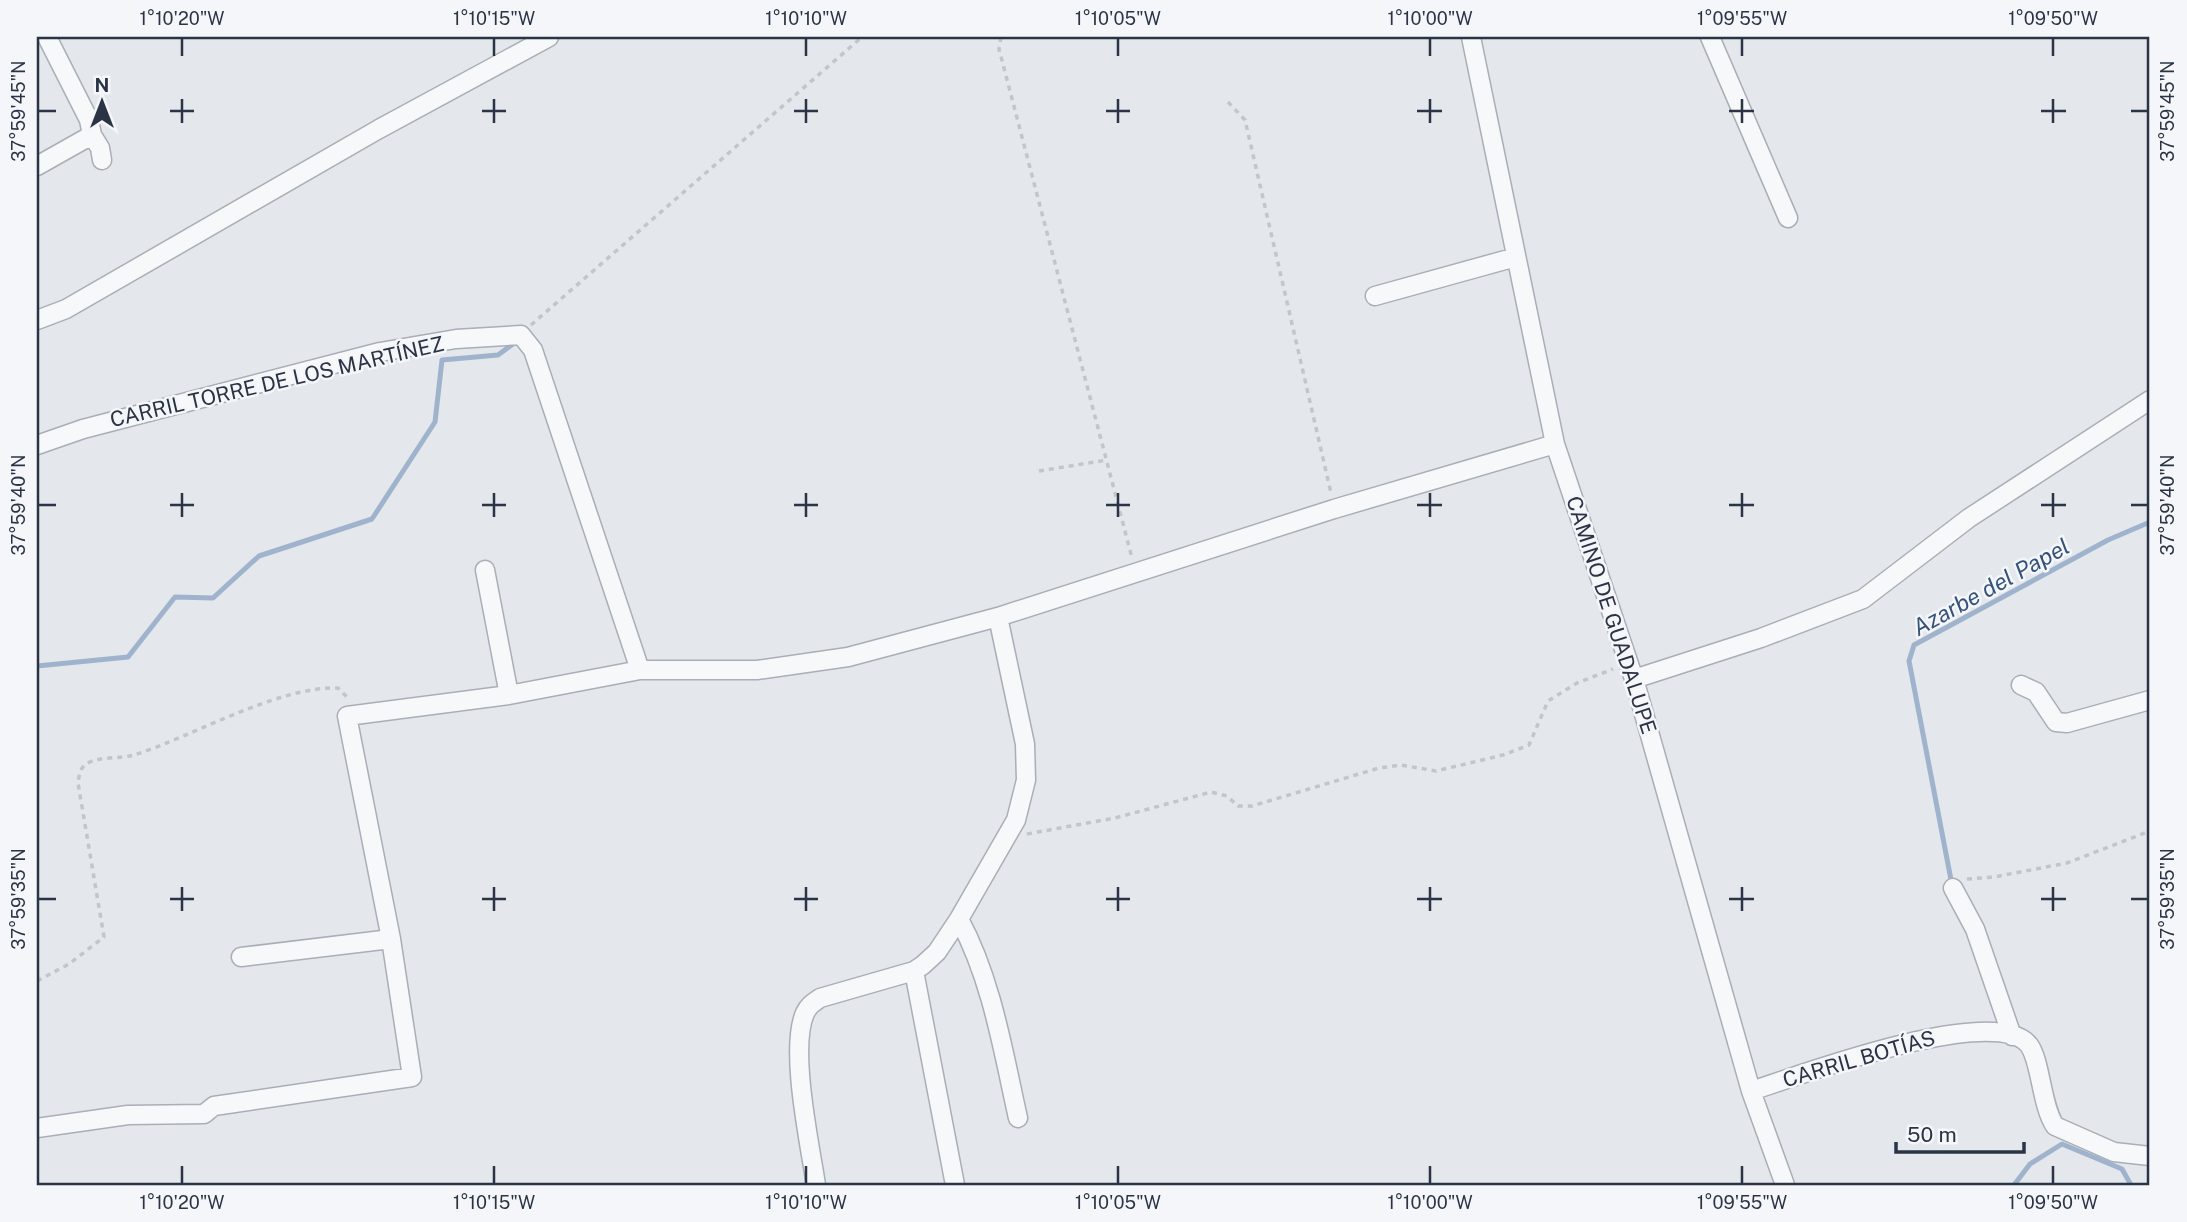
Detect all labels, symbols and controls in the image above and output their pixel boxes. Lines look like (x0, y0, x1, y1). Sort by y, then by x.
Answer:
text: 1°10'20"W (139, 8, 225, 29)
text: 1°10'15"W (453, 8, 535, 29)
text: 1°10'10"W (765, 8, 847, 29)
text: 1°10'05"W (1075, 8, 1161, 29)
text: 1°10'00"W (1387, 8, 1473, 29)
text: 1°09'55"W (1697, 8, 1787, 29)
text: 1°09'50"W (2008, 8, 2098, 29)
text: 37°59'45"N (8, 60, 29, 162)
text: 37°59'45"N (2157, 60, 2178, 162)
north arrow (66, 66, 136, 136)
text: N (95, 74, 109, 96)
street label: CARRIL TORRE DE LOS MARTÍNEZ (107, 331, 446, 432)
text: 37°59'40"N (8, 455, 29, 555)
text: 37°59'40"N (2157, 455, 2178, 555)
street label: CAMINO DE GUADALUPE (1561, 493, 1662, 737)
water label: Azarbe del Papel (1908, 532, 2074, 641)
text: 37°59'35"N (8, 848, 29, 950)
text: 37°59'35"N (2157, 848, 2178, 950)
street label: CARRIL BOTÍAS (1780, 1025, 1938, 1092)
scale bar (1896, 1110, 2024, 1154)
text: 50 m (1907, 1122, 1957, 1147)
text: 1°10'20"W (139, 1192, 225, 1213)
text: 1°10'15"W (453, 1192, 535, 1213)
text: 1°10'10"W (765, 1192, 847, 1213)
text: 1°10'05"W (1075, 1192, 1161, 1213)
text: 1°10'00"W (1387, 1192, 1473, 1213)
text: 1°09'55"W (1697, 1192, 1787, 1213)
text: 1°09'50"W (2008, 1192, 2098, 1213)

